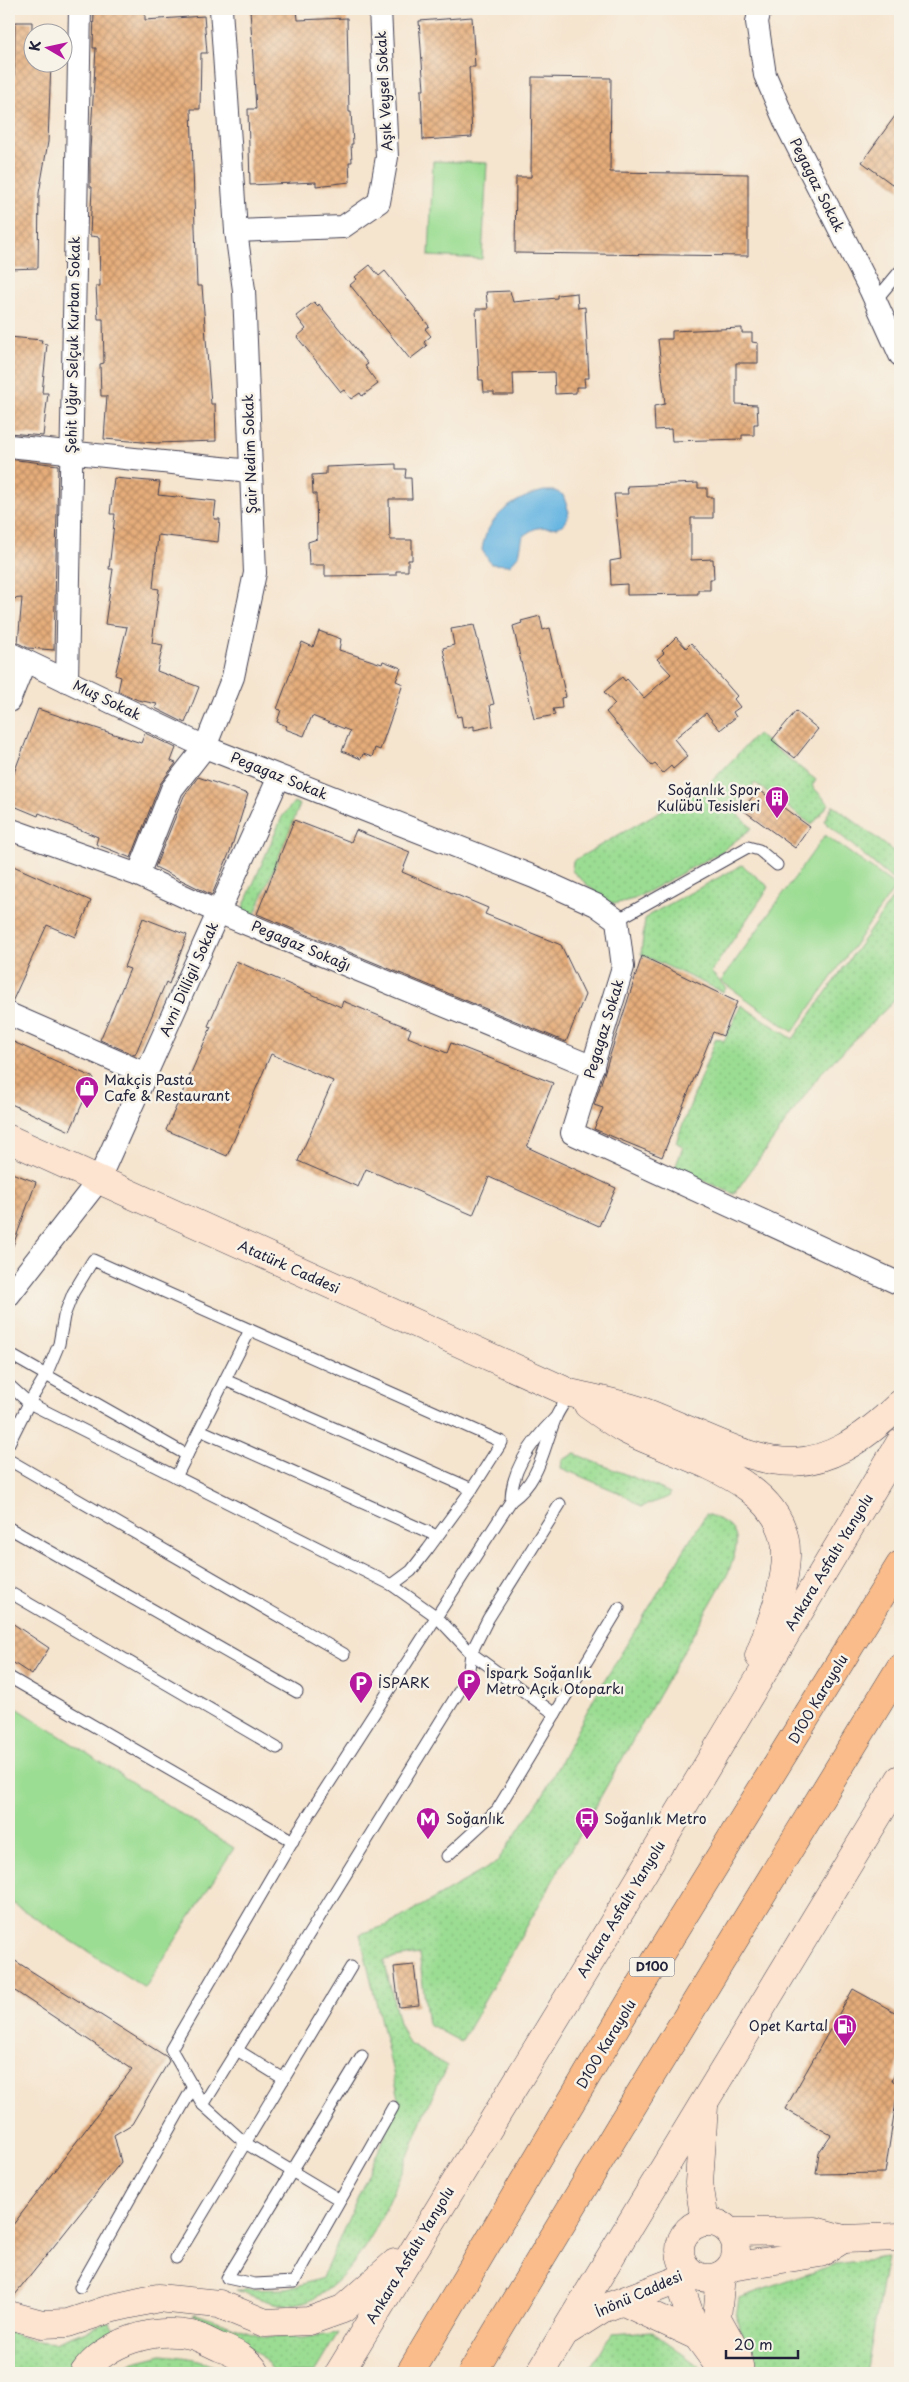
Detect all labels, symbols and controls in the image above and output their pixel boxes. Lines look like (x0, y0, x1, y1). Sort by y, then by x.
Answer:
north arrow (22, 22, 72, 72)
street label: Aşık Veysel Sokak (370, 30, 397, 152)
text: K (23, 39, 46, 53)
street label: Pegagaz Sokak (785, 134, 850, 235)
street label: Şehit Uğur Selçuk Kurban Sokak (60, 236, 85, 454)
street label: Şair Nedim Sokak (237, 394, 262, 514)
street label: Muş Sokak (70, 674, 145, 725)
street label: Pegagaz Sokak (227, 746, 331, 805)
place label: Soğanlık Spor Kulübü Tesisleri (657, 779, 761, 816)
building icon: Soğanlık Spor Kulübü Tesisleri (764, 785, 790, 819)
street label: Pegagaz Sokağı (248, 915, 354, 976)
street label: Avni Dilligil Sokak (154, 918, 223, 1040)
street label: Pegagaz Sokak (578, 977, 629, 1081)
place label: Makçis Pasta Cafe & Restaurant (104, 1069, 230, 1106)
shop icon: Makçis Pasta Cafe & Restaurant (74, 1075, 100, 1109)
street label: Atatürk Caddesi (235, 1235, 344, 1298)
street label: Ankara Asfaltı Yanyolu (779, 1489, 878, 1634)
street label: D100 Karayolu (783, 1650, 852, 1747)
place label: İspark Soğanlık Metro Açık Otoparkı (486, 1662, 624, 1699)
parking icon: İspark Soğanlık Metro Açık Otoparkı (456, 1668, 482, 1702)
parking icon: İSPARK (348, 1670, 374, 1704)
place label: İSPARK (378, 1672, 430, 1693)
metro station icon: Soğanlık (415, 1806, 441, 1840)
bus stop icon: Soğanlık Metro (574, 1806, 600, 1840)
place label: Soğanlık (446, 1808, 505, 1829)
place label: Soğanlık Metro (604, 1808, 707, 1829)
street label: Ankara Asfaltı Yanyolu (571, 1836, 670, 1981)
road number: D100 (630, 1958, 674, 1976)
street label: D100 Karayolu (571, 1995, 640, 2092)
fuel station icon: Opet Kartal (832, 2013, 858, 2047)
place label: Opet Kartal (749, 2015, 828, 2036)
street label: Ankara Asfaltı Yanyolu (360, 2182, 459, 2327)
street label: İnönü Caddesi (592, 2265, 686, 2322)
scale bar (726, 2327, 799, 2359)
text: 20 m (734, 2332, 773, 2355)

